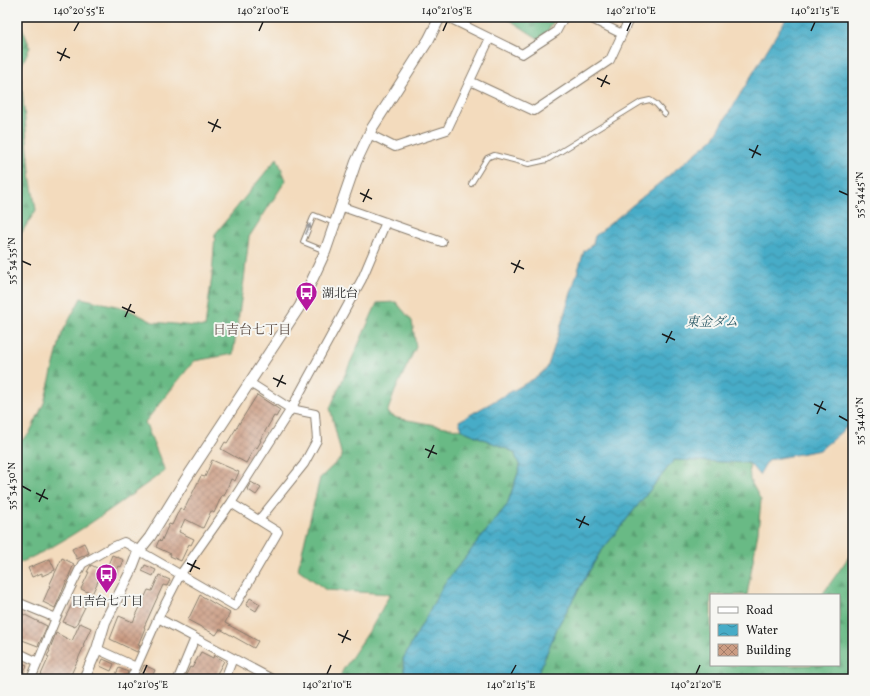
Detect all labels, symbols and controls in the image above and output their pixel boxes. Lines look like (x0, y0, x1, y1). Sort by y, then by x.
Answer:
text: 140°20'55"E (53, 4, 105, 18)
text: 140°21'00"E (237, 4, 289, 18)
text: 140°21'05"E (422, 4, 472, 18)
text: 140°21'10"E (606, 4, 656, 18)
text: 140°21'15"E (791, 4, 839, 18)
text: 35°34'45"N (853, 171, 867, 219)
one-way arrow (305, 224, 311, 235)
text: 35°34'35"N (5, 237, 19, 285)
bus stop icon: 湖北台 (293, 280, 319, 313)
place label: 湖北台 (322, 286, 358, 302)
water label: 東金ダム (686, 314, 738, 332)
district label: 日吉台七丁目 (213, 322, 291, 340)
text: 35°34'40"N (853, 396, 867, 445)
text: 35°34'30"N (5, 461, 19, 510)
bus stop icon: 日吉台七丁目 (94, 561, 120, 594)
place label: 日吉台七丁目 (71, 594, 143, 610)
legend (710, 594, 840, 666)
text: Road (746, 603, 773, 619)
text: Water (746, 623, 778, 639)
text: Building (746, 643, 791, 659)
text: 140°21'05"E (118, 678, 168, 692)
text: 140°21'10"E (302, 678, 352, 692)
text: 140°21'15"E (487, 678, 535, 692)
text: 140°21'20"E (671, 678, 721, 692)

